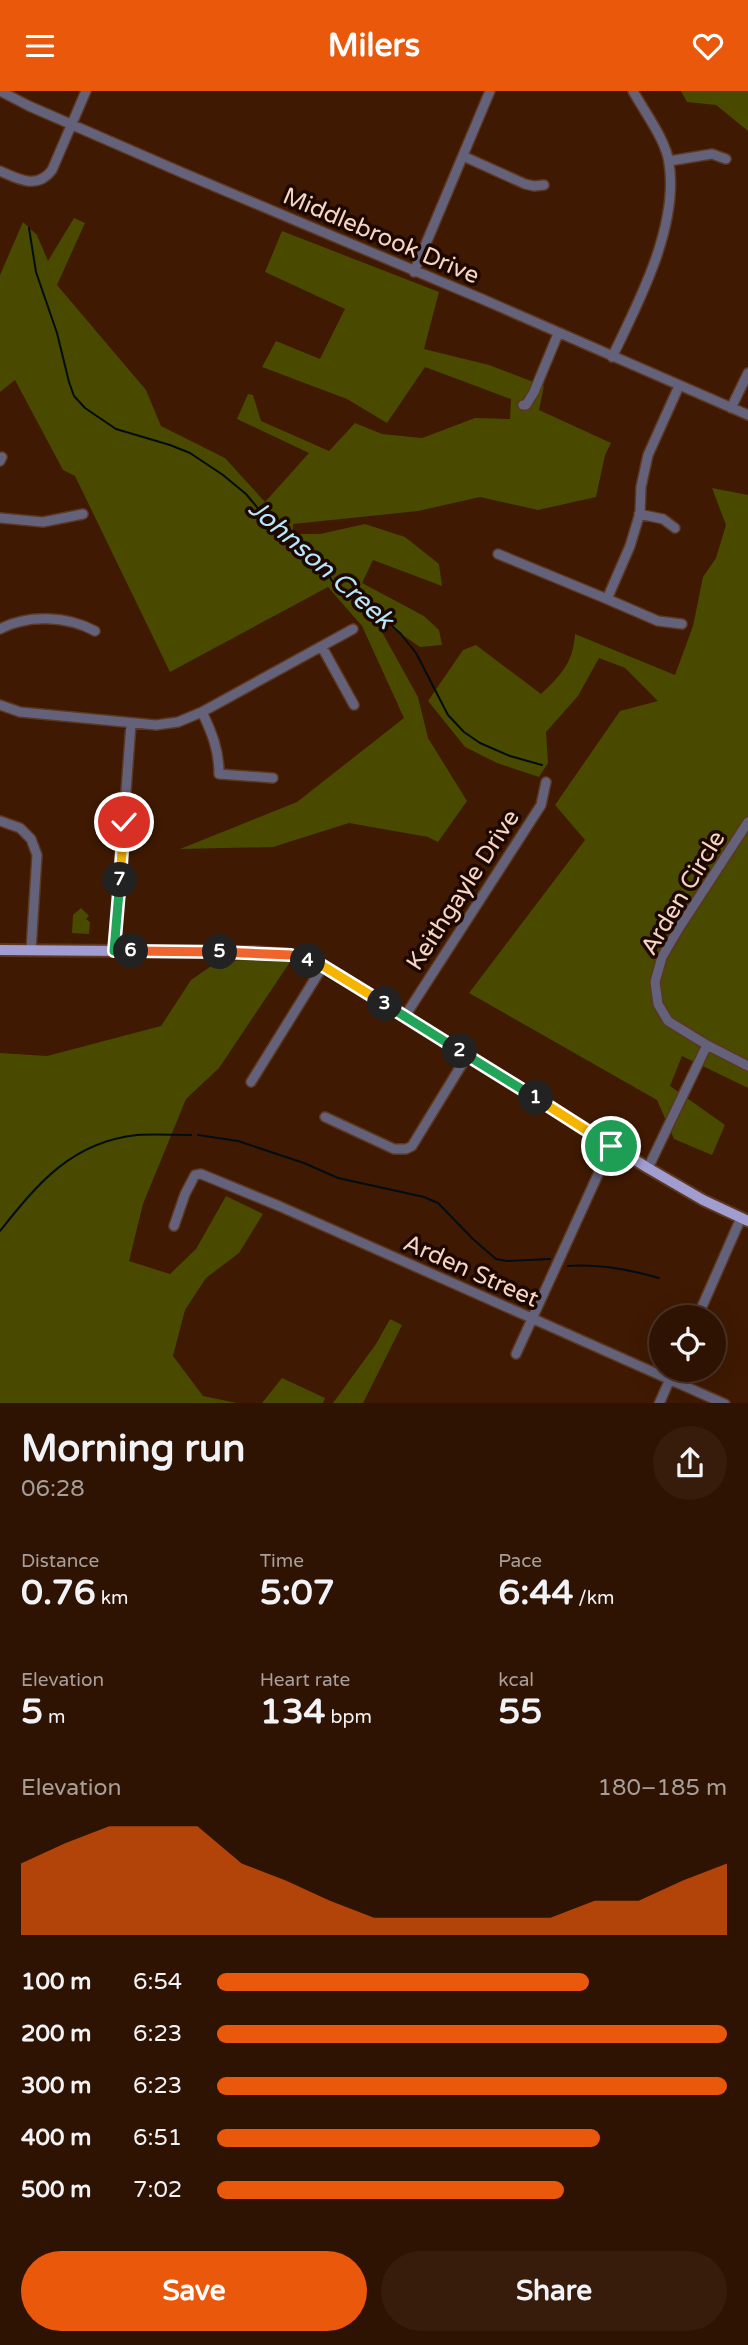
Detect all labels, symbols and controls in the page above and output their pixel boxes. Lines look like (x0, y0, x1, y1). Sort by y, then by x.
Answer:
icon: menu (21, 27, 59, 65)
text: Milers (328, 27, 420, 65)
icon: heart (689, 27, 727, 65)
street label: Middlebrook Drive (279, 182, 483, 290)
water label: Johnson Creek (242, 493, 401, 636)
pin (94, 792, 154, 852)
icon: check (105, 803, 143, 841)
street label: Keithgayle Drive (400, 804, 526, 976)
street label: Arden Circle (635, 826, 731, 960)
pin: 7 (102, 863, 138, 897)
text: 7 (114, 868, 125, 890)
pin: 6 (114, 933, 148, 969)
pin: 5 (202, 935, 238, 969)
text: 6 (125, 939, 136, 961)
text: 5 (214, 940, 225, 962)
pin: 4 (290, 943, 326, 979)
text: 4 (302, 949, 313, 971)
pin: 3 (368, 986, 402, 1021)
text: 3 (379, 992, 390, 1014)
pin: 2 (442, 1033, 477, 1069)
text: 2 (454, 1039, 465, 1061)
pin: 1 (518, 1081, 554, 1115)
text: 1 (530, 1086, 541, 1108)
pin (581, 1116, 641, 1176)
icon: arrive (592, 1127, 630, 1165)
street label: Arden Street (399, 1228, 543, 1314)
map controls (649, 1305, 726, 1382)
button: locate (649, 1305, 726, 1382)
text: Morning run (21, 1426, 245, 1472)
button: share (653, 1426, 727, 1500)
text: 06:28 (21, 1475, 85, 1503)
text: Distance (21, 1550, 99, 1572)
text: Time (260, 1550, 304, 1572)
text: Pace (498, 1550, 542, 1572)
text: 0.76 (21, 1572, 96, 1614)
text: 5:07 (260, 1572, 335, 1614)
text: 6:44 (498, 1572, 573, 1614)
text: km (96, 1587, 128, 1609)
text: /km (573, 1587, 615, 1609)
text: Elevation (21, 1669, 104, 1691)
text: Heart rate (260, 1669, 350, 1691)
text: kcal (498, 1669, 534, 1691)
text: 5 (21, 1691, 43, 1733)
text: 134 (260, 1691, 326, 1733)
text: 55 (498, 1691, 542, 1733)
text: m (43, 1706, 65, 1728)
text: bpm (326, 1706, 372, 1728)
text: Elevation (21, 1774, 122, 1802)
text: 180–185 m (598, 1774, 727, 1802)
text: 100 m (21, 1968, 91, 1996)
text: 6:54 (133, 1968, 182, 1996)
text: 200 m (21, 2020, 91, 2048)
text: 6:23 (133, 2020, 182, 2048)
text: 300 m (21, 2072, 91, 2100)
text: 6:23 (133, 2072, 182, 2100)
text: 400 m (21, 2124, 91, 2152)
text: 6:51 (133, 2124, 182, 2152)
text: 500 m (21, 2176, 91, 2204)
text: 7:02 (133, 2176, 182, 2204)
button: Save (21, 2251, 367, 2331)
button: Share (381, 2251, 727, 2331)

